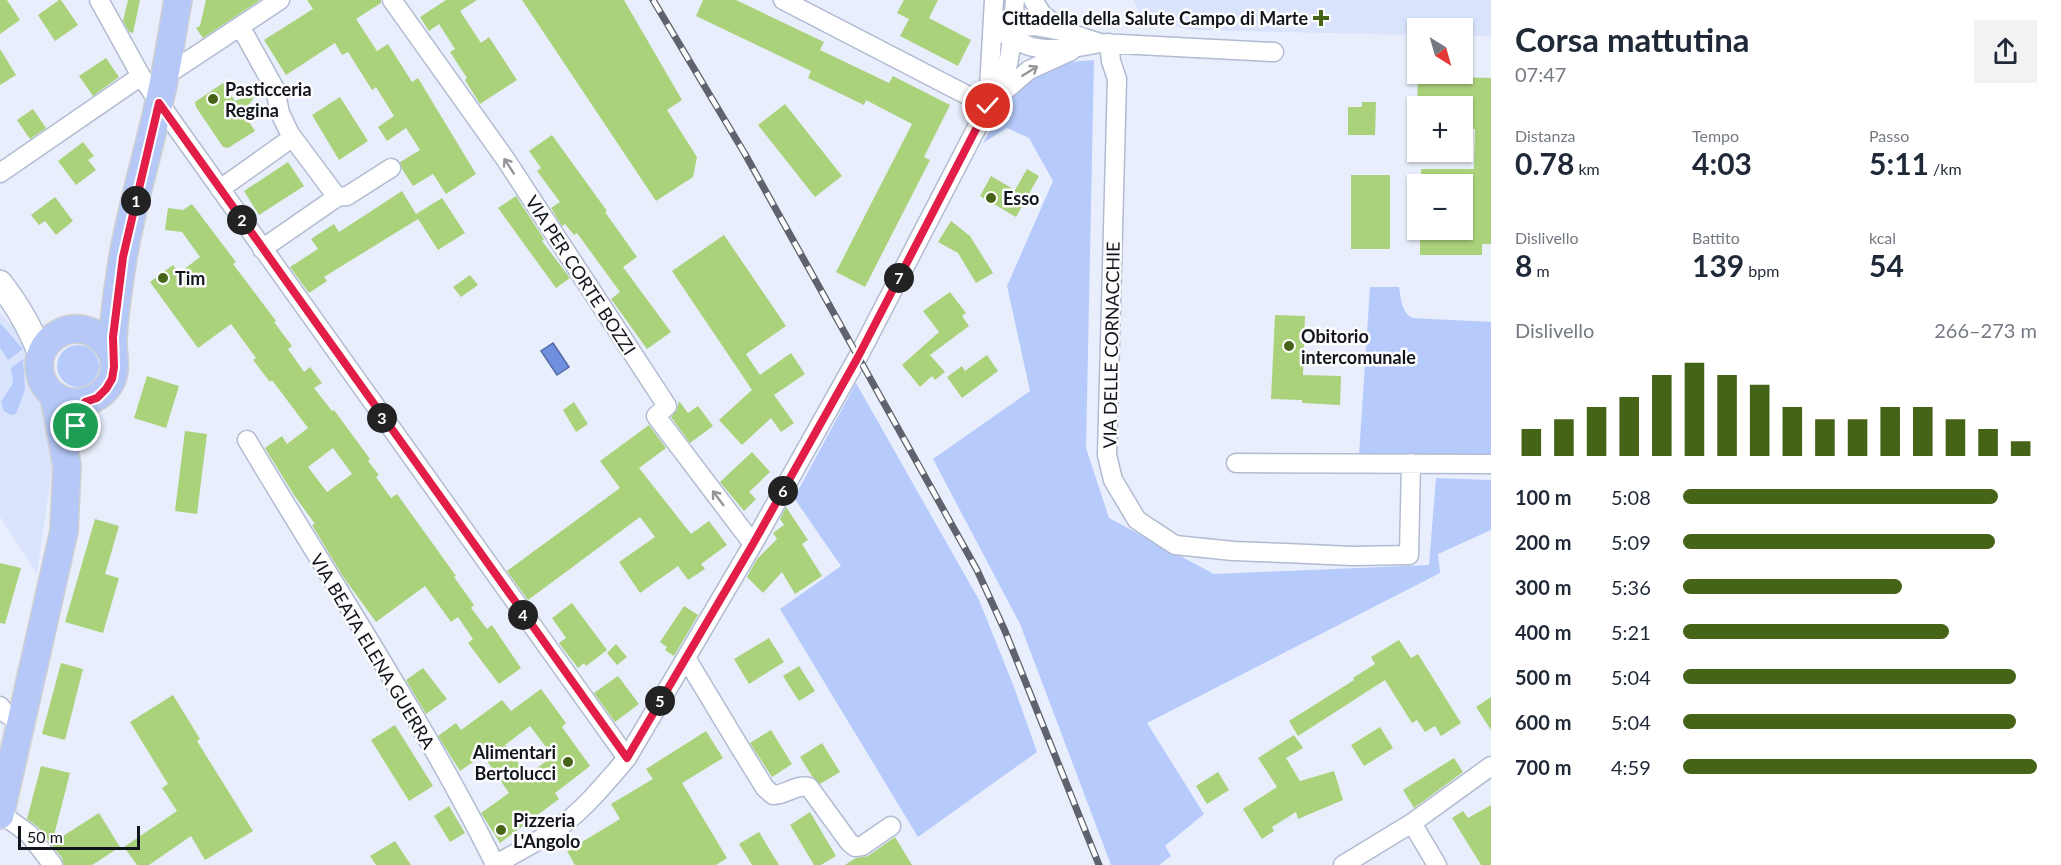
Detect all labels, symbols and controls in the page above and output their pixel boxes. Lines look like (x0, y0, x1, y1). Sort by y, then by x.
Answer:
place label: Cittadella della Salute Campo di Marte (1002, 7, 1308, 29)
marker: Cittadella della Salute Campo di Marte (1312, 9, 1330, 27)
north arrow (1407, 18, 1473, 84)
map controls (1407, 18, 1473, 240)
text: Corsa mattutina (1515, 19, 1750, 59)
button: share (1974, 20, 2037, 83)
text: 07:47 (1515, 62, 1566, 86)
one-way arrow (1021, 64, 1038, 77)
place label: Pasticceria Regina (225, 78, 312, 121)
pin (962, 80, 1013, 131)
icon: check (971, 89, 1004, 122)
marker: Pasticceria Regina (206, 92, 220, 106)
button: + (1407, 96, 1473, 162)
text: Distanza (1515, 126, 1576, 145)
text: Tempo (1692, 126, 1739, 145)
text: Passo (1869, 126, 1909, 145)
text: 0.78 (1515, 145, 1574, 181)
text: 4:03 (1692, 145, 1752, 181)
text: 5:11 (1869, 145, 1929, 181)
one-way arrow (503, 157, 516, 174)
text: km (1574, 159, 1600, 178)
text: /km (1929, 159, 1962, 178)
button: − (1407, 174, 1473, 240)
pin: 1 (121, 186, 151, 216)
place label: Esso (1003, 187, 1039, 209)
text: 1 (131, 191, 141, 210)
street label: VIA PER CORTE BOZZI (521, 191, 641, 359)
marker: Esso (984, 191, 998, 205)
pin: 2 (227, 205, 257, 235)
text: 2 (237, 210, 247, 229)
text: Dislivello (1515, 228, 1579, 247)
text: Battito (1692, 228, 1740, 247)
text: kcal (1869, 228, 1896, 247)
street label: VIA DELLE CORNACCHIE (1098, 241, 1124, 449)
text: 8 (1515, 247, 1532, 283)
text: 139 (1692, 247, 1744, 283)
text: 54 (1869, 247, 1904, 283)
text: m (1532, 261, 1550, 280)
text: bpm (1744, 261, 1779, 280)
pin: 7 (884, 263, 914, 293)
place label: Tim (175, 267, 205, 289)
text: 7 (894, 268, 904, 287)
marker: Tim (156, 271, 170, 285)
text: Dislivello (1515, 318, 1594, 342)
text: 266–273 m (1934, 318, 2037, 342)
place label: Obitorio intercomunale (1301, 325, 1416, 368)
marker: Obitorio intercomunale (1282, 339, 1296, 353)
pin (50, 400, 101, 451)
pin: 3 (367, 403, 397, 433)
text: 3 (377, 408, 387, 427)
icon: arrive (59, 409, 92, 442)
pin: 6 (768, 476, 798, 506)
text: 6 (778, 481, 788, 500)
text: 100 m (1515, 485, 1571, 509)
text: 5:08 (1611, 485, 1651, 509)
one-way arrow (711, 490, 724, 506)
text: 200 m (1515, 530, 1571, 554)
text: 5:09 (1611, 530, 1651, 554)
street label: VIA BEATA ELENA GUERRA (306, 550, 440, 753)
text: 300 m (1515, 575, 1571, 599)
text: 5:36 (1611, 575, 1651, 599)
pin: 4 (508, 600, 538, 630)
text: 4 (518, 605, 528, 624)
text: 400 m (1515, 620, 1571, 644)
text: 5:21 (1611, 620, 1651, 644)
text: 500 m (1515, 665, 1571, 689)
text: 5:04 (1611, 665, 1651, 689)
pin: 5 (645, 686, 675, 716)
text: 5 (655, 691, 665, 710)
text: 600 m (1515, 710, 1571, 734)
text: 5:04 (1611, 710, 1651, 734)
place label: Alimentari Bertolucci (472, 741, 556, 784)
marker: Alimentari Bertolucci (561, 755, 575, 769)
text: 700 m (1515, 755, 1571, 779)
text: 4:59 (1611, 755, 1651, 779)
place label: Pizzeria L'Angolo (513, 809, 580, 852)
scale bar (18, 823, 140, 850)
marker: Pizzeria L'Angolo (494, 823, 508, 837)
text: 50 m (27, 827, 63, 846)

